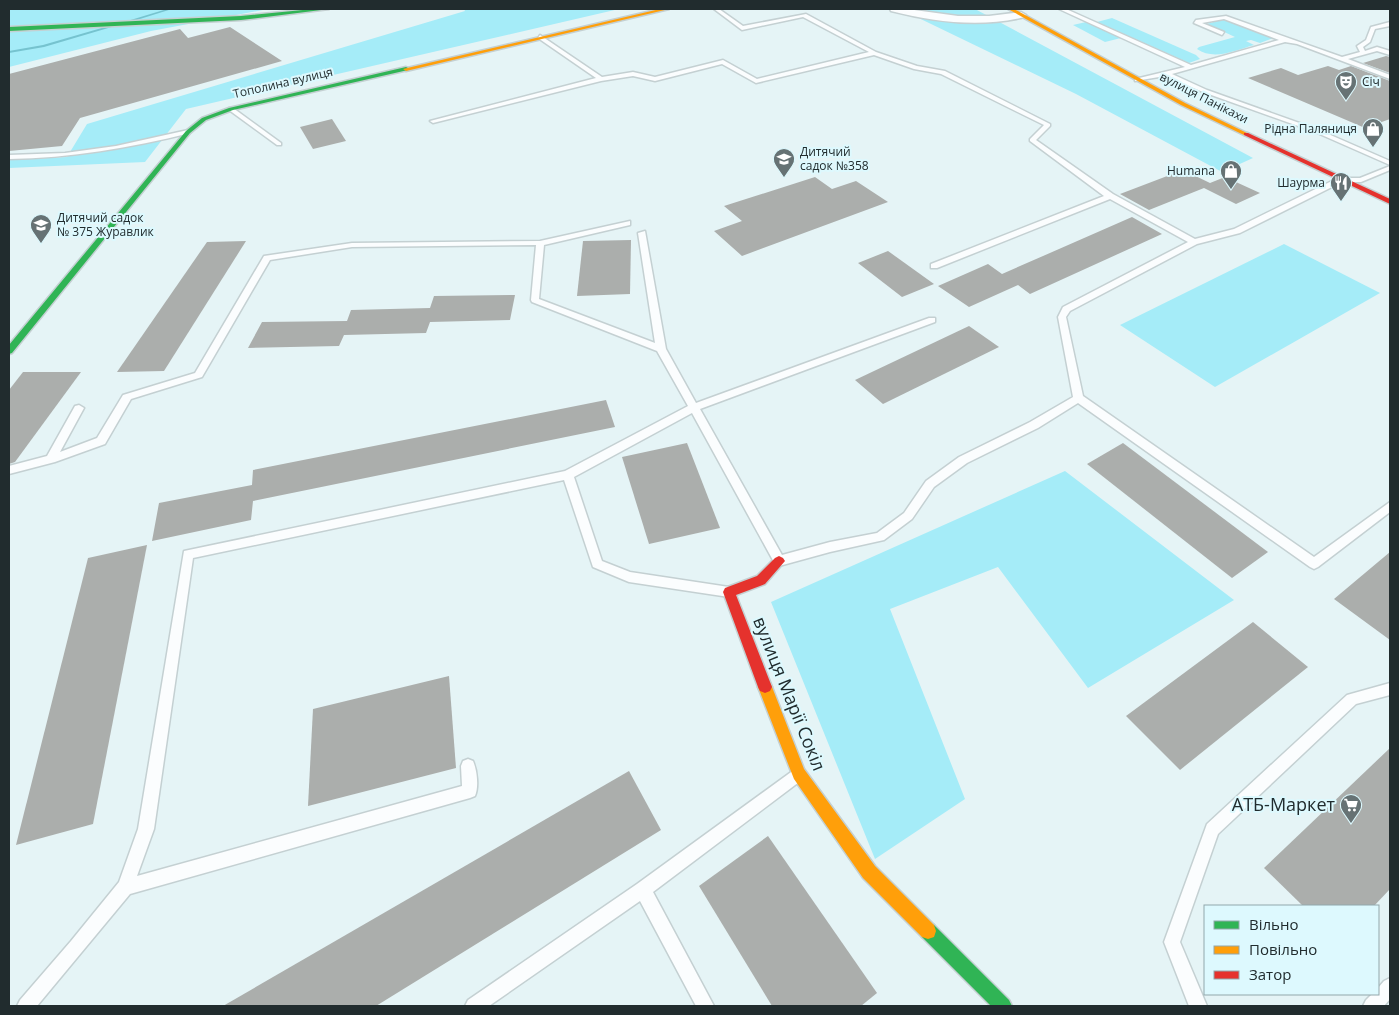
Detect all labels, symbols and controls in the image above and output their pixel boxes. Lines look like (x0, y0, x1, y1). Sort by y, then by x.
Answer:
street label: Тополина вулиця (231, 63, 334, 102)
street label: вулиця Панікахи (1157, 68, 1252, 127)
theatre icon: Січ (1334, 70, 1358, 101)
place label: Січ (1362, 73, 1380, 90)
shop icon: Рідна Паляниця (1361, 117, 1385, 148)
place label: Рідна Паляниця (1264, 120, 1357, 137)
place label: Дитячий садок №358 (800, 143, 869, 174)
school or university icon: Дитячий садок №358 (772, 147, 796, 178)
shop icon: Humana (1219, 159, 1243, 190)
place label: Humana (1167, 162, 1215, 179)
restaurant icon: Шаурма (1329, 171, 1353, 202)
place label: Шаурма (1277, 174, 1325, 191)
place label: Дитячий садок № 375 Журавлик (57, 209, 155, 240)
school or university icon: Дитячий садок № 375 Журавлик (29, 213, 53, 244)
street label: вулиця Марії Сокіл (748, 613, 832, 774)
place label: АТБ-Маркет (1232, 792, 1336, 816)
supermarket icon: АТБ-Маркет (1339, 793, 1363, 824)
legend (1204, 905, 1379, 995)
text: Вільно (1249, 914, 1298, 934)
text: Повільно (1249, 939, 1317, 959)
text: Затор (1249, 964, 1291, 984)

